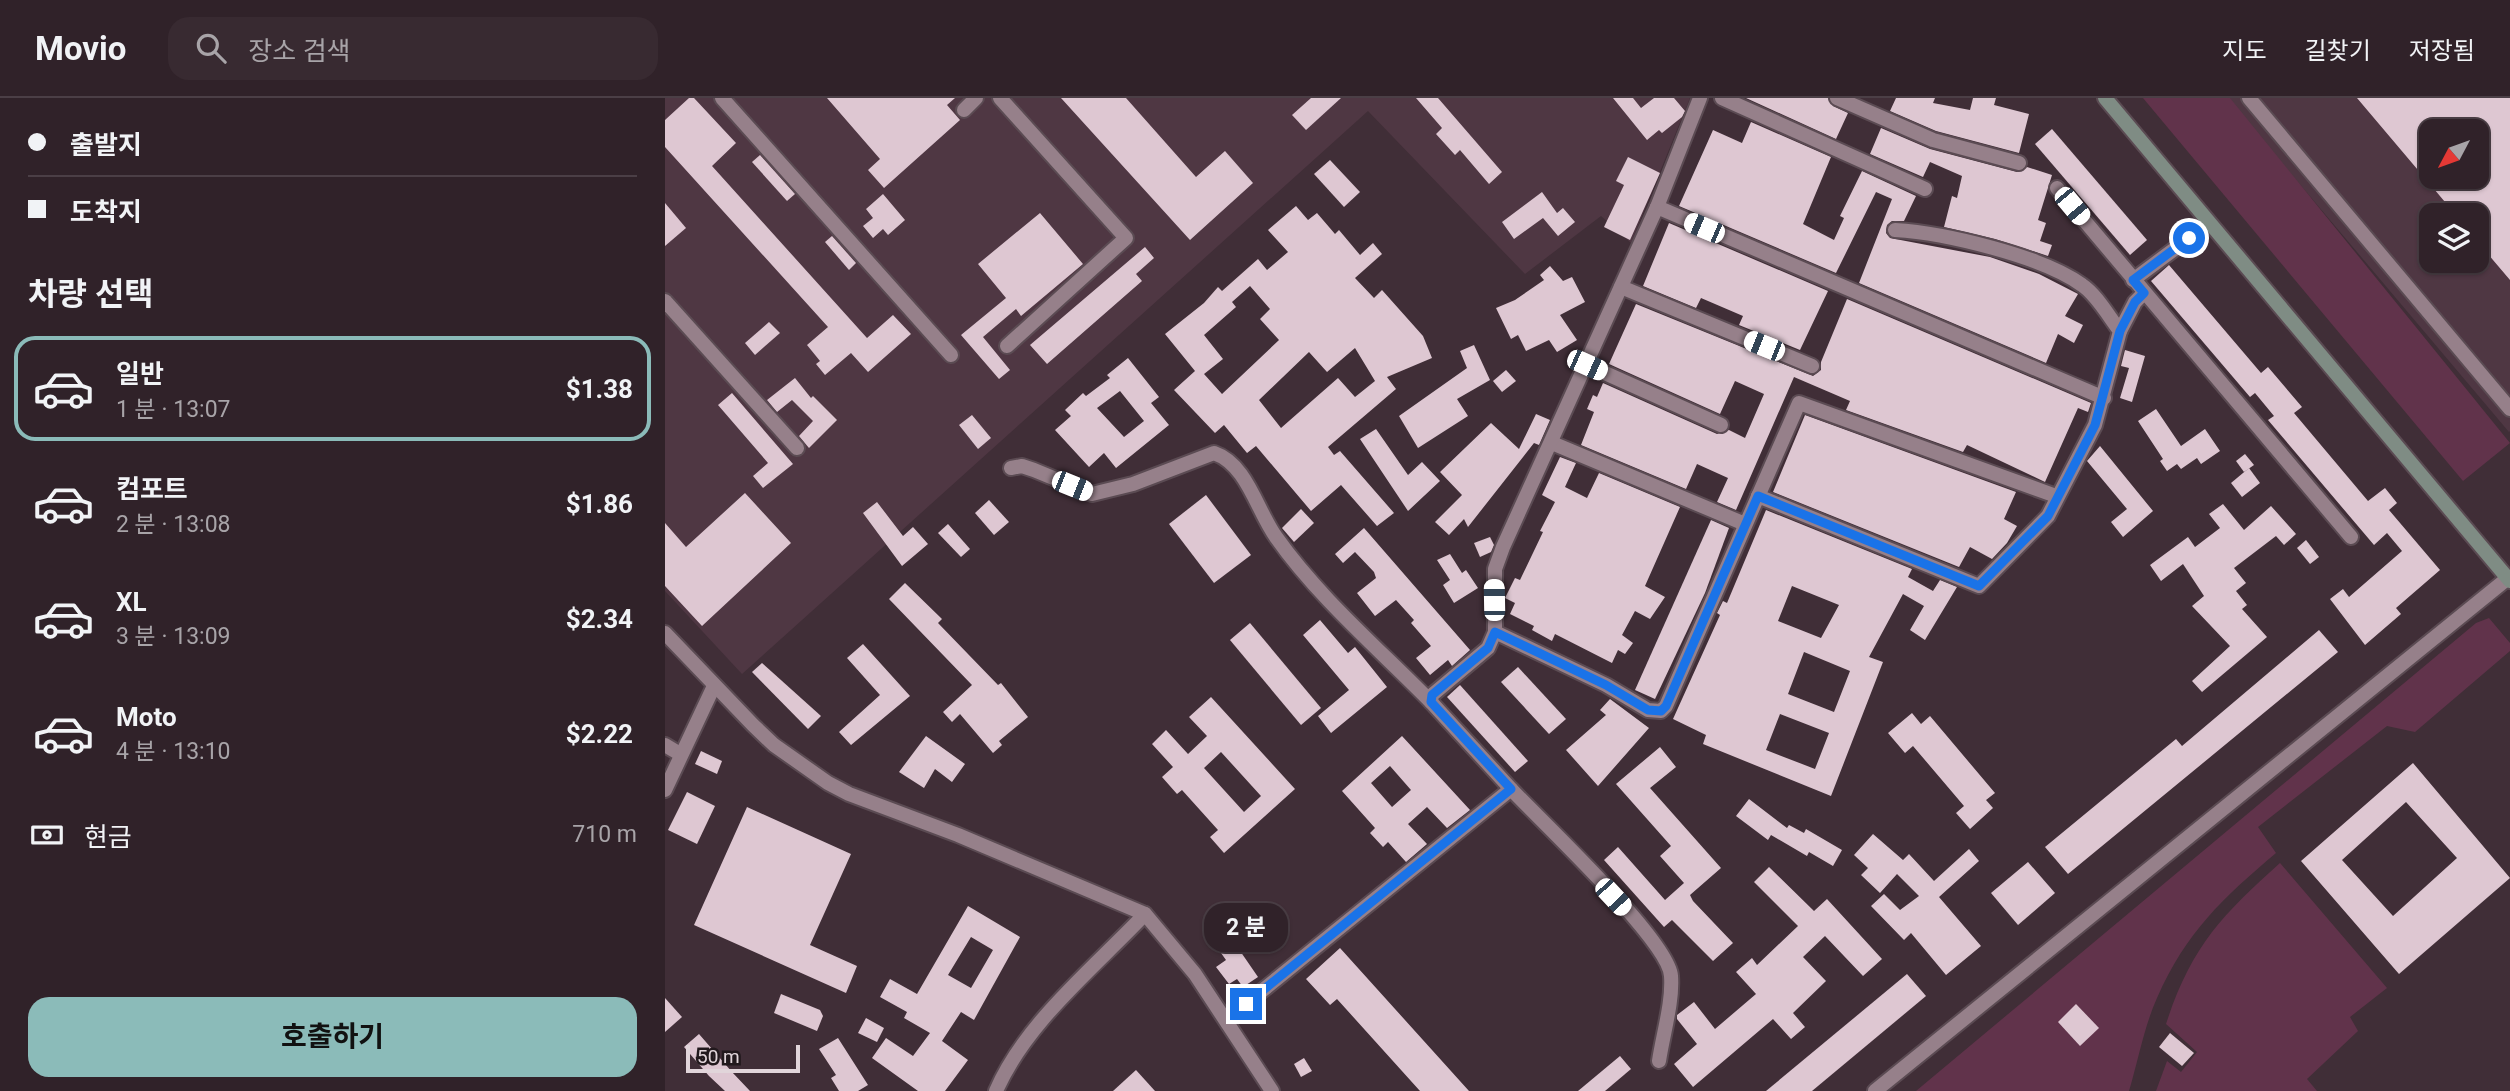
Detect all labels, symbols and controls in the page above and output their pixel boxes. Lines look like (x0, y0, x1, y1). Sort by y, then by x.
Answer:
search box (168, 17, 658, 80)
text: Movio (35, 29, 126, 68)
icon: search (192, 29, 230, 67)
text: 장소 검색 (248, 36, 351, 66)
text: 지도 (2222, 37, 2267, 65)
text: 길찾기 (2305, 37, 2371, 65)
text: 저장됨 (2409, 37, 2475, 65)
north arrow (2419, 119, 2489, 189)
map controls (2419, 119, 2489, 273)
text: 출발지 (70, 130, 142, 160)
car (2051, 183, 2094, 229)
text: 도착지 (70, 197, 142, 227)
button: layers (2419, 203, 2489, 273)
car (1681, 210, 1728, 246)
route start (2173, 222, 2205, 254)
text: 차량 선택 (28, 275, 154, 313)
car (1741, 328, 1788, 364)
car (1564, 347, 1611, 383)
icon: car (32, 357, 95, 420)
text: 일반 (116, 359, 164, 389)
text: $1.38 (566, 374, 633, 404)
text: 1 분 · 13:07 (116, 396, 231, 423)
car (1049, 468, 1096, 504)
icon: car (32, 472, 95, 535)
text: 컴포트 (116, 474, 188, 504)
text: $1.86 (566, 489, 633, 519)
text: 2 분 · 13:08 (116, 511, 231, 538)
car (1484, 579, 1505, 621)
icon: car (32, 587, 95, 650)
text: XL (116, 587, 147, 617)
text: $2.34 (566, 604, 633, 634)
text: 3 분 · 13:09 (116, 623, 231, 650)
icon: car (32, 702, 95, 765)
text: Moto (116, 702, 177, 732)
text: $2.22 (566, 719, 633, 749)
text: 4 분 · 13:10 (116, 738, 231, 765)
icon: cash (28, 816, 66, 854)
text: 710 m (572, 821, 637, 848)
text: 현금 (84, 822, 132, 852)
car (1591, 874, 1636, 920)
callout: 2 분 (1204, 902, 1288, 951)
text: 2 분 (1226, 914, 1266, 941)
route end (1230, 988, 1262, 1020)
button: 호출하기 (28, 997, 637, 1077)
scale bar (686, 1042, 800, 1074)
text: 50 m (697, 1045, 740, 1068)

